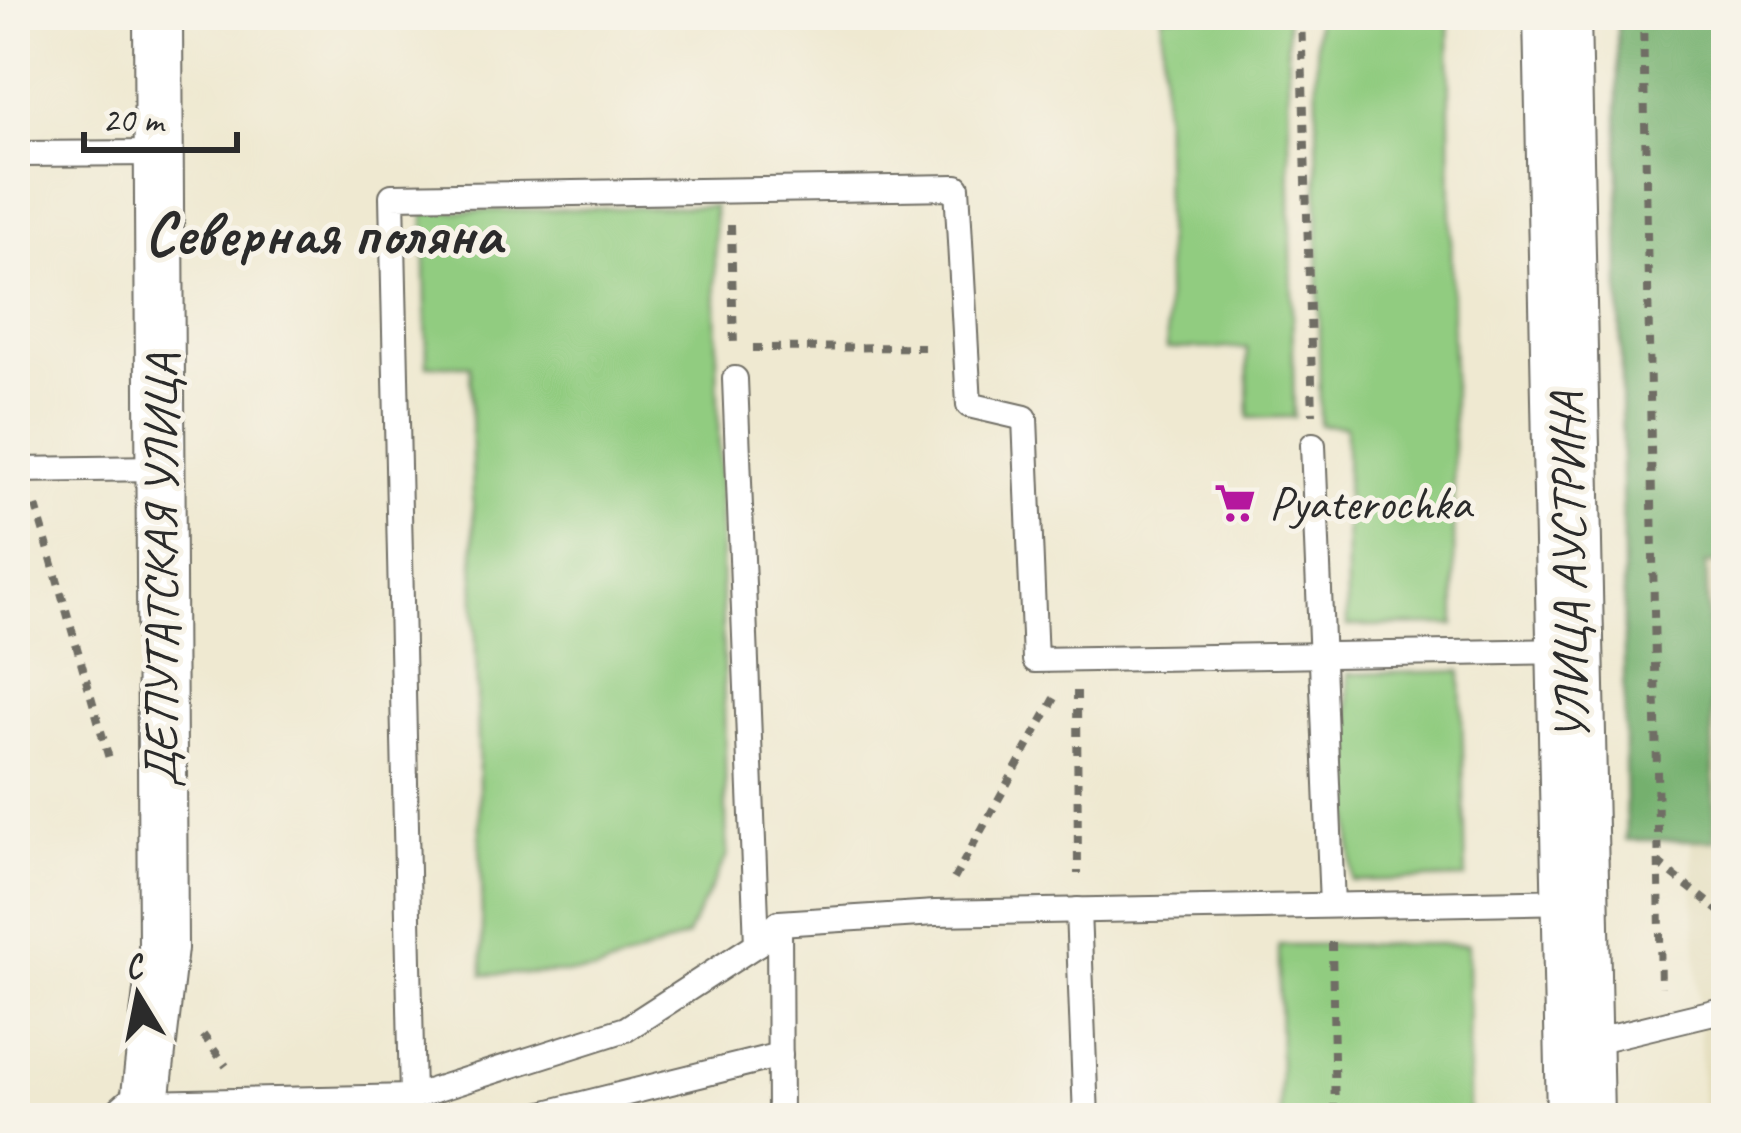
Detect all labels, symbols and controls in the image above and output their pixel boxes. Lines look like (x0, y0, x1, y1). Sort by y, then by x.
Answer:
scale bar (84, 78, 237, 152)
text: 20 m (102, 97, 166, 143)
district label: Северная поляна (145, 196, 505, 272)
street label: ДЕПУТАТСКАЯ УЛИЦА (131, 353, 191, 788)
street label: УЛИЦА АУСТРИНА (1536, 391, 1602, 742)
place label: Pyaterochka (1269, 473, 1474, 533)
supermarket icon: Pyaterochka (1212, 480, 1258, 526)
north arrow (78, 935, 198, 1055)
text: С (121, 944, 148, 989)

